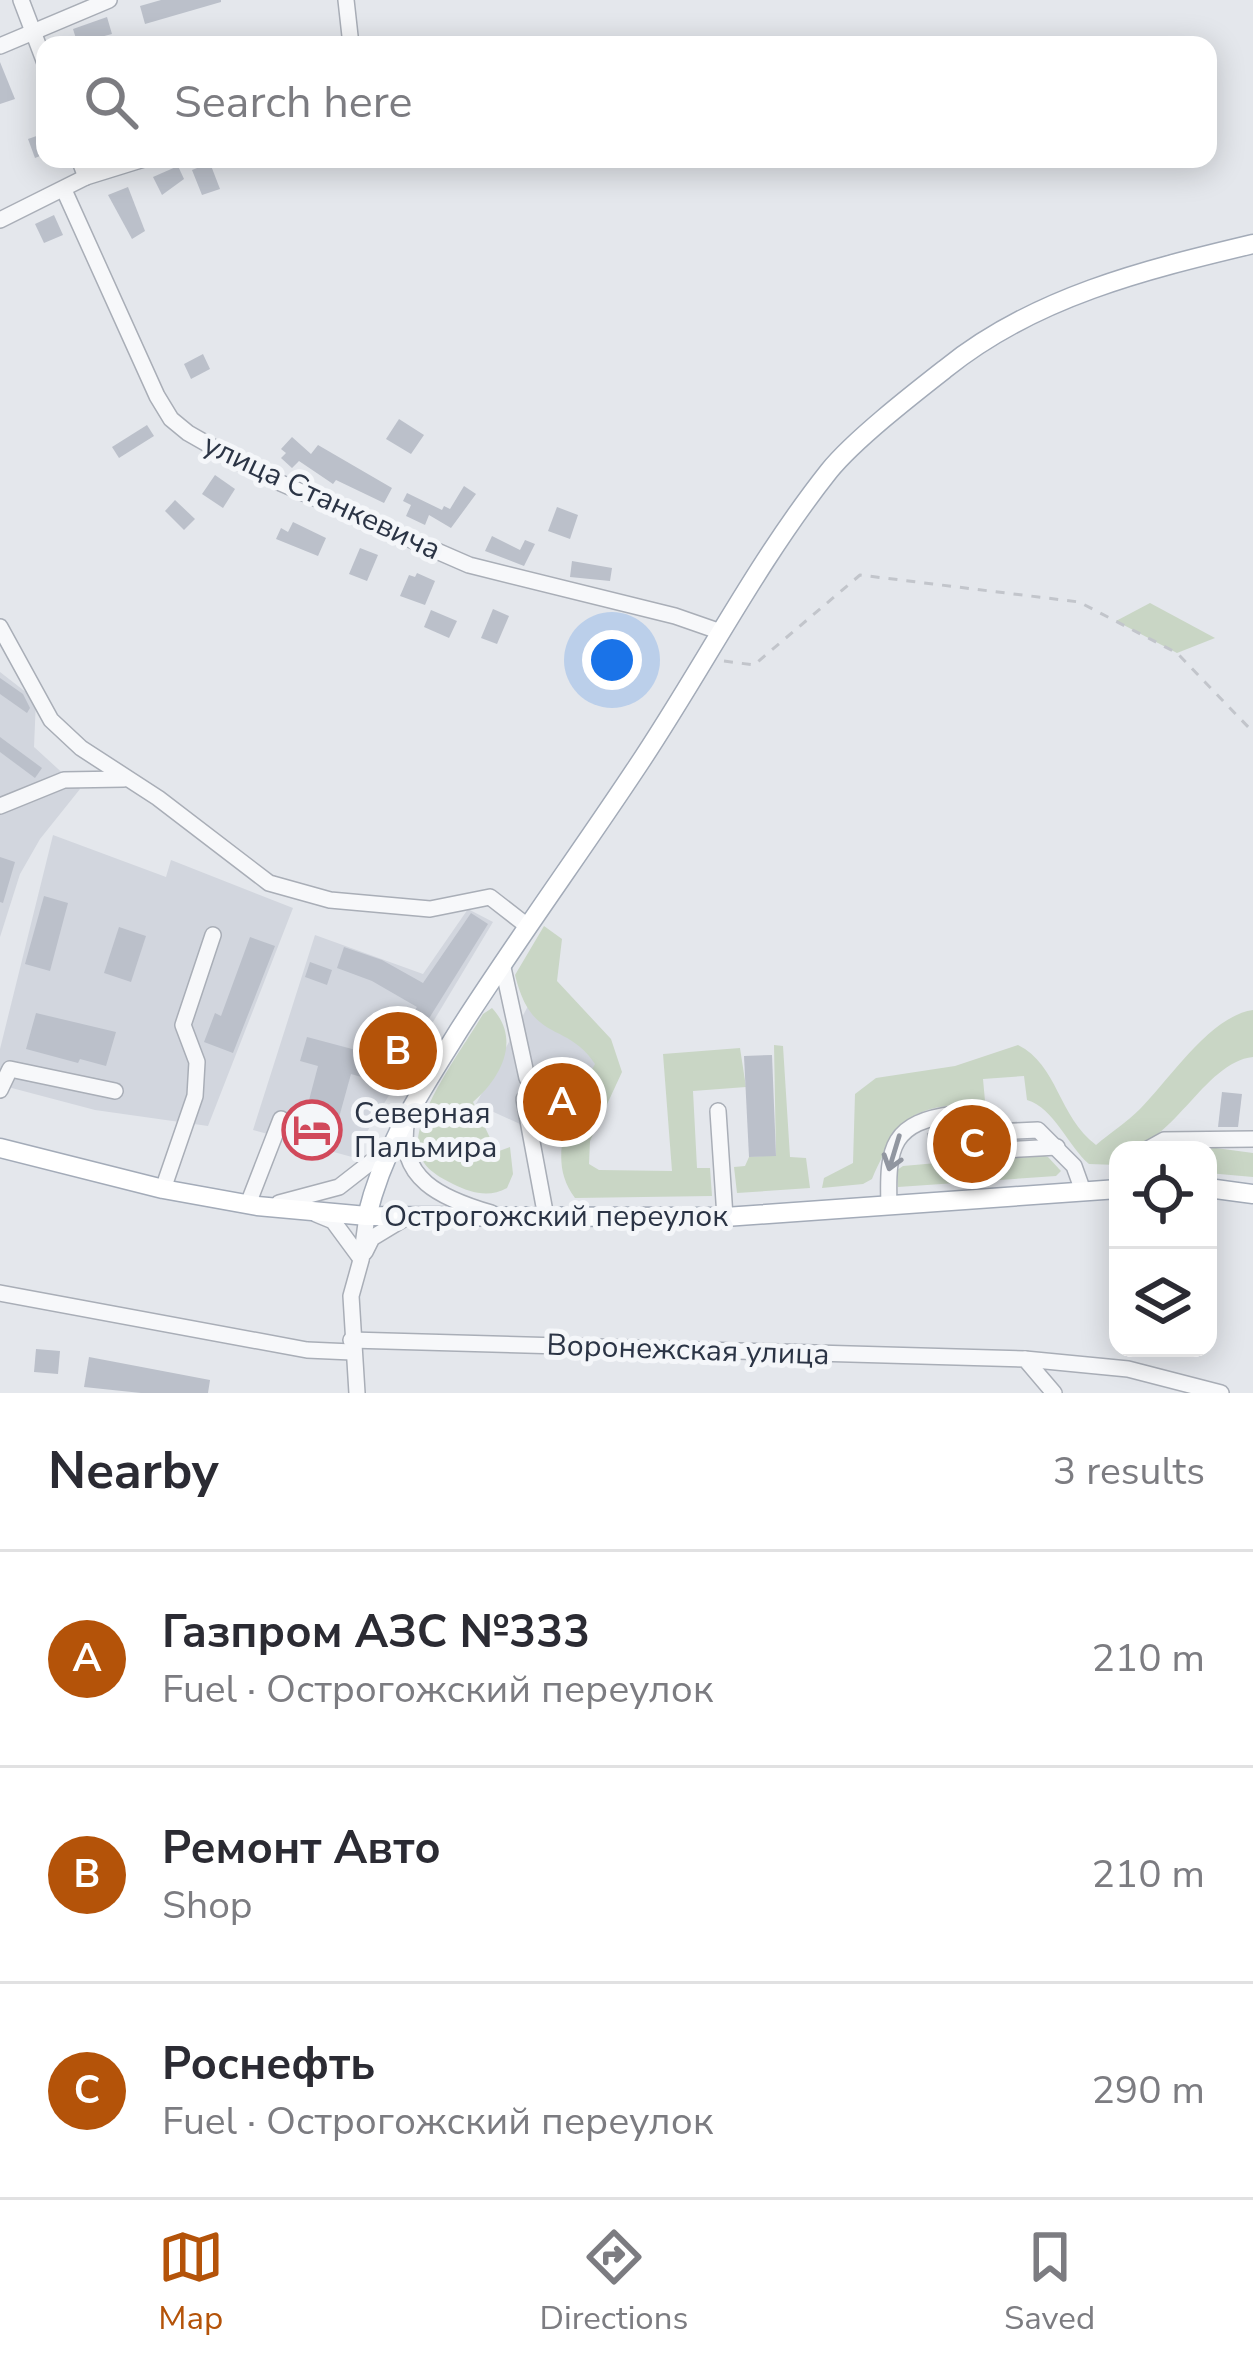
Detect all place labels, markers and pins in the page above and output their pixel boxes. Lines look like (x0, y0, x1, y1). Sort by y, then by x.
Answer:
pin: B (359, 1006, 437, 1096)
pin: A (523, 1057, 601, 1147)
place label: Северная Пальмира (354, 1093, 497, 1168)
hotel icon: Северная Пальмира (281, 1099, 343, 1161)
pin: C (933, 1099, 1011, 1189)

